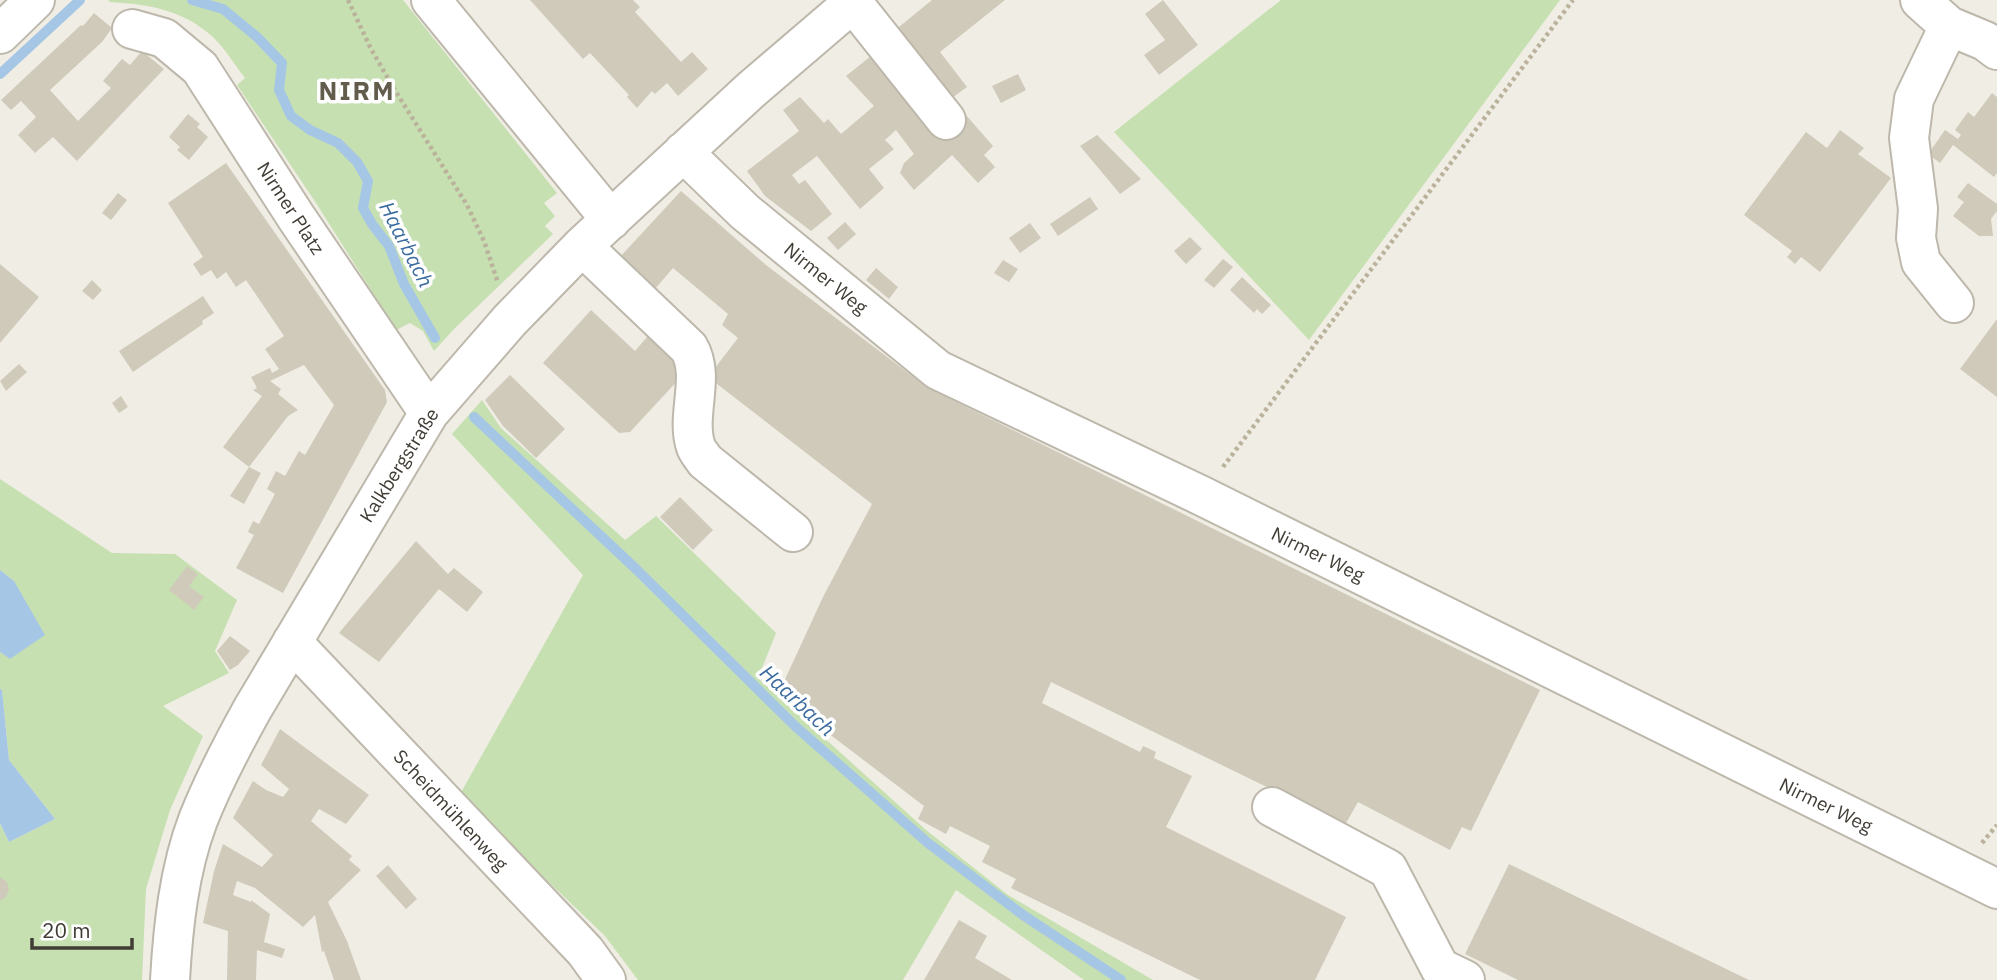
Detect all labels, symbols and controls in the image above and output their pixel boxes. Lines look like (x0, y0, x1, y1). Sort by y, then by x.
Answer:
district label: NIRM (319, 73, 395, 107)
street label: Nirmer Platz (252, 157, 330, 259)
water label: Haarbach (373, 196, 441, 292)
street label: Nirmer Weg (779, 237, 873, 319)
street label: Kalkbergstraße (354, 403, 444, 527)
street label: Nirmer Weg (1267, 521, 1369, 587)
water label: Haarbach (754, 658, 842, 742)
street label: Scheidmühlenweg (389, 744, 513, 876)
street label: Nirmer Weg (1775, 772, 1877, 838)
scale bar (32, 906, 131, 950)
text: 20 m (42, 916, 91, 944)

